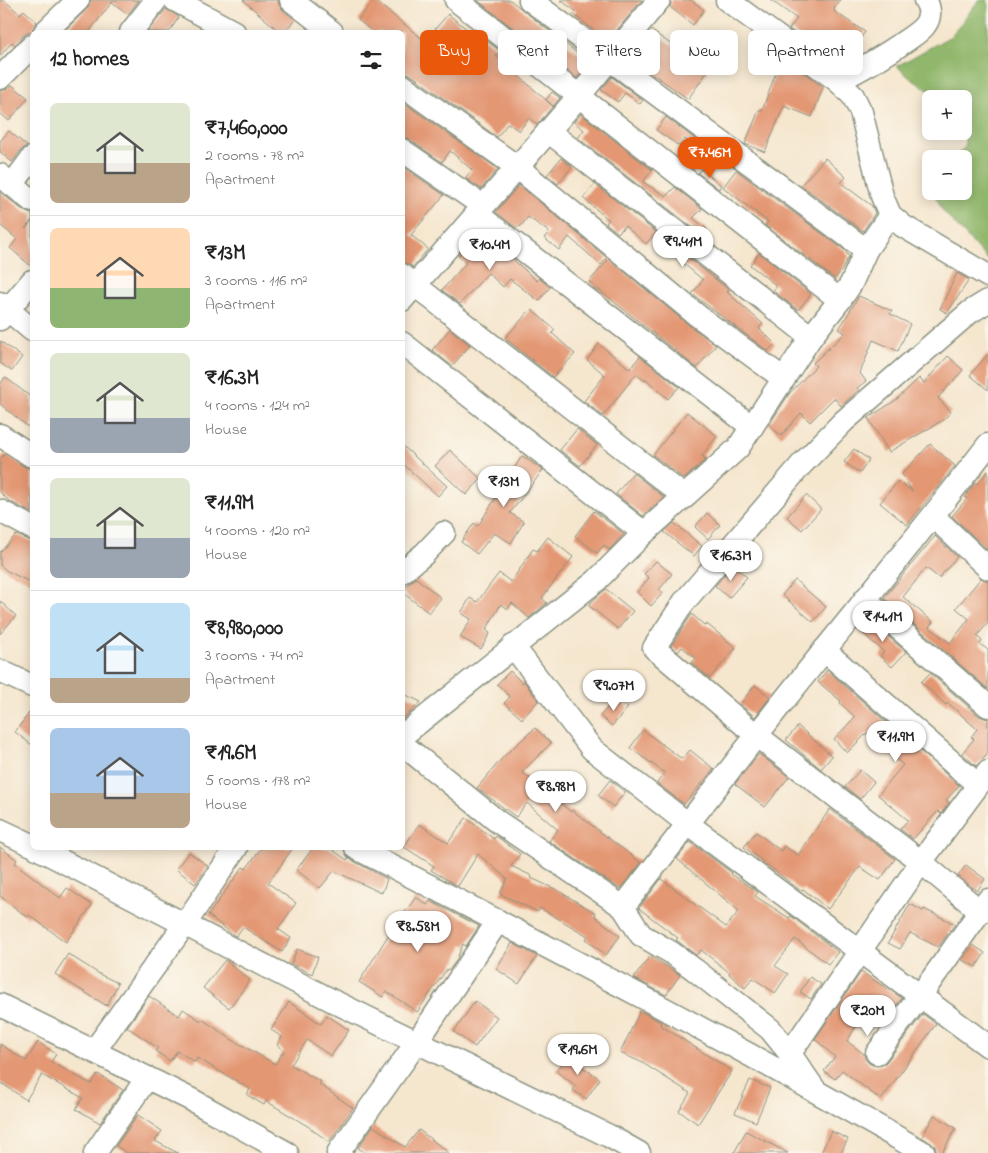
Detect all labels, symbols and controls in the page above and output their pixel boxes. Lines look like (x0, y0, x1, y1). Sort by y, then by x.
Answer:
chip: Buy (420, 30, 488, 75)
chip: Rent (498, 30, 567, 75)
chip: Filters (577, 30, 660, 75)
chip: New (670, 30, 738, 75)
chip: Apartment (748, 30, 863, 75)
text: 12 homes (50, 45, 130, 75)
icon: filters (357, 46, 385, 74)
map controls (922, 90, 972, 200)
button: + (922, 90, 972, 140)
text: ₹7,460,000 (205, 114, 288, 144)
icon: home (90, 123, 150, 183)
pin: ₹7.46M (669, 136, 751, 179)
text: ₹7.46M (689, 141, 731, 165)
text: 2 rooms · 78 m² (205, 144, 304, 168)
button: − (922, 150, 972, 200)
text: Apartment (205, 168, 275, 192)
pin: ₹9.41M (642, 226, 724, 268)
pin: ₹10.4M (449, 228, 531, 271)
text: ₹9.41M (663, 230, 703, 254)
text: ₹10.4M (469, 233, 511, 257)
text: ₹13M (205, 239, 246, 269)
icon: home (90, 248, 150, 308)
text: 3 rooms · 116 m² (205, 269, 308, 293)
text: Apartment (205, 293, 275, 317)
text: ₹16.3M (205, 364, 259, 394)
icon: home (90, 373, 150, 433)
text: 4 rooms · 124 m² (205, 394, 310, 418)
text: House (205, 418, 247, 442)
pin: ₹13M (474, 466, 534, 508)
text: ₹13M (488, 470, 520, 494)
text: ₹11.9M (205, 489, 254, 519)
icon: home (90, 498, 150, 558)
text: 4 rooms · 120 m² (205, 519, 310, 543)
pin: ₹16.3M (690, 540, 772, 582)
text: House (205, 543, 247, 567)
text: ₹16.3M (710, 544, 752, 568)
pin: ₹14.1M (842, 600, 924, 643)
text: ₹14.1M (863, 605, 903, 629)
text: ₹8,980,000 (205, 614, 283, 644)
icon: home (90, 623, 150, 683)
text: 3 rooms · 74 m² (205, 644, 304, 668)
text: Apartment (205, 668, 275, 692)
pin: ₹9.07M (573, 670, 655, 712)
text: ₹9.07M (594, 674, 634, 698)
pin: ₹11.9M (855, 720, 937, 763)
text: ₹11.9M (877, 725, 915, 749)
text: ₹19.6M (205, 739, 257, 769)
icon: home (90, 748, 150, 808)
text: 5 rooms · 178 m² (205, 769, 311, 793)
pin: ₹8.98M (515, 770, 597, 813)
text: ₹8.98M (536, 775, 576, 799)
text: House (205, 793, 247, 817)
pin: ₹8.58M (377, 910, 459, 953)
text: ₹8.58M (396, 915, 440, 939)
pin: ₹20M (838, 994, 898, 1037)
text: ₹20M (851, 999, 885, 1023)
pin: ₹19.6M (537, 1034, 619, 1076)
text: ₹19.6M (558, 1038, 598, 1062)

